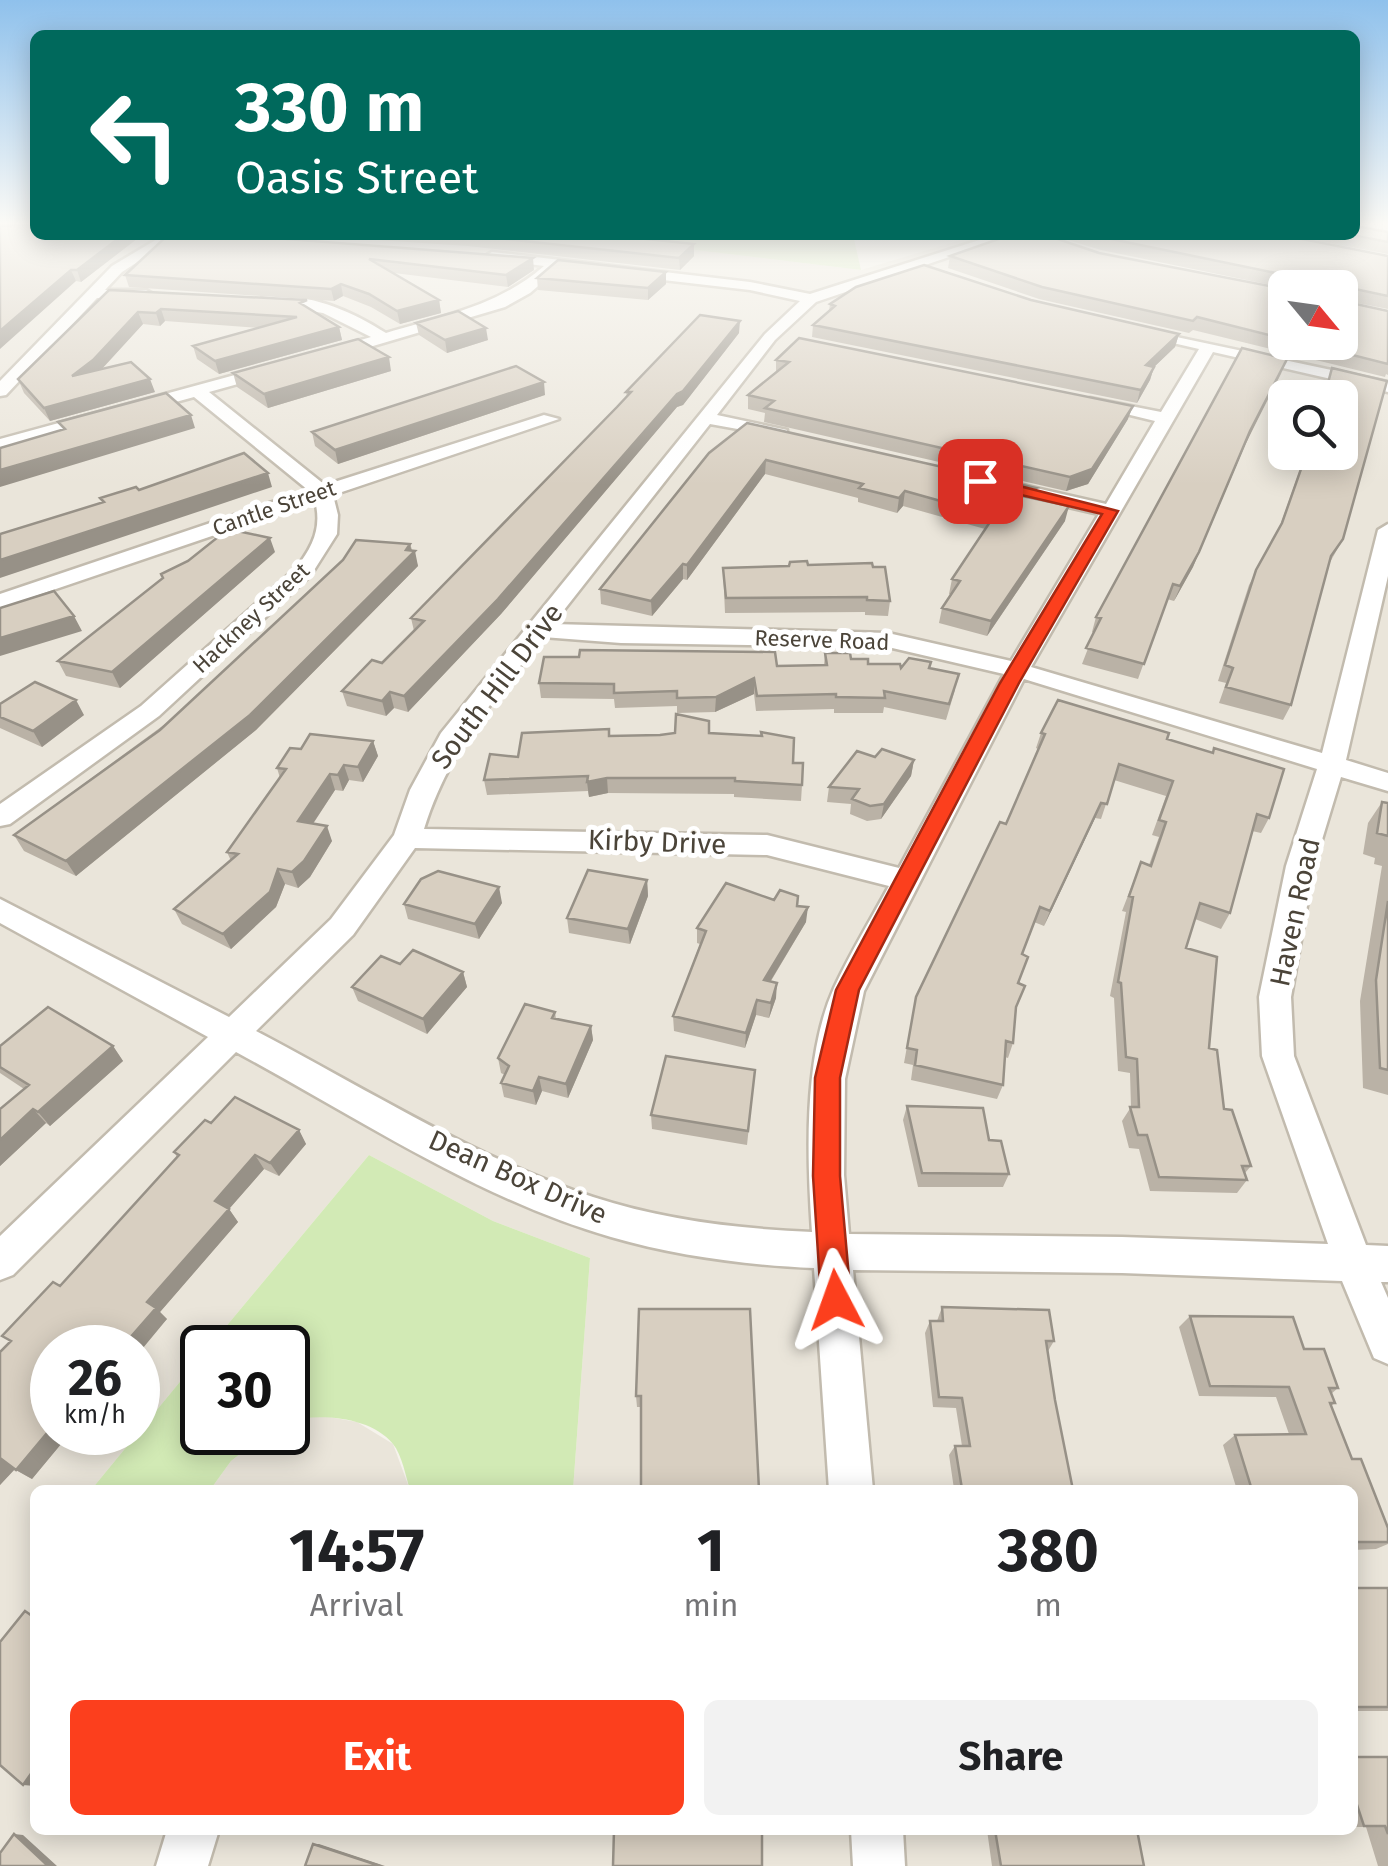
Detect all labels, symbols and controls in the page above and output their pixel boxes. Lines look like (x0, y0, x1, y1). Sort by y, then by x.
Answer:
text: 330 m (235, 66, 425, 150)
icon: left (70, 70, 200, 200)
text: Oasis Street (235, 151, 478, 205)
north arrow (1268, 270, 1358, 360)
map controls (1268, 270, 1358, 470)
button: search (1268, 380, 1358, 470)
pin (938, 439, 1023, 524)
icon: arrive (953, 454, 1008, 509)
street label: Cantle Street (209, 474, 339, 542)
street label: Hackney Street (187, 557, 315, 679)
street label: South Hill Drive (424, 597, 570, 775)
street label: Reserve Road (754, 624, 890, 656)
street label: Kirby Drive (587, 823, 727, 861)
street label: Haven Road (1263, 835, 1327, 989)
street label: Dean Box Drive (424, 1123, 612, 1231)
position arrow (784, 1248, 888, 1352)
speed limit sign: 30 (180, 1325, 310, 1455)
text: 26 (68, 1348, 122, 1408)
text: km/h (64, 1400, 126, 1430)
text: 14:57 (289, 1515, 424, 1587)
text: 1 (697, 1515, 725, 1587)
text: 380 (998, 1515, 1099, 1587)
text: Arrival (310, 1586, 404, 1624)
text: min (683, 1586, 739, 1624)
text: m (1035, 1586, 1062, 1624)
button: Exit (70, 1700, 684, 1815)
button: Share (704, 1700, 1318, 1815)

